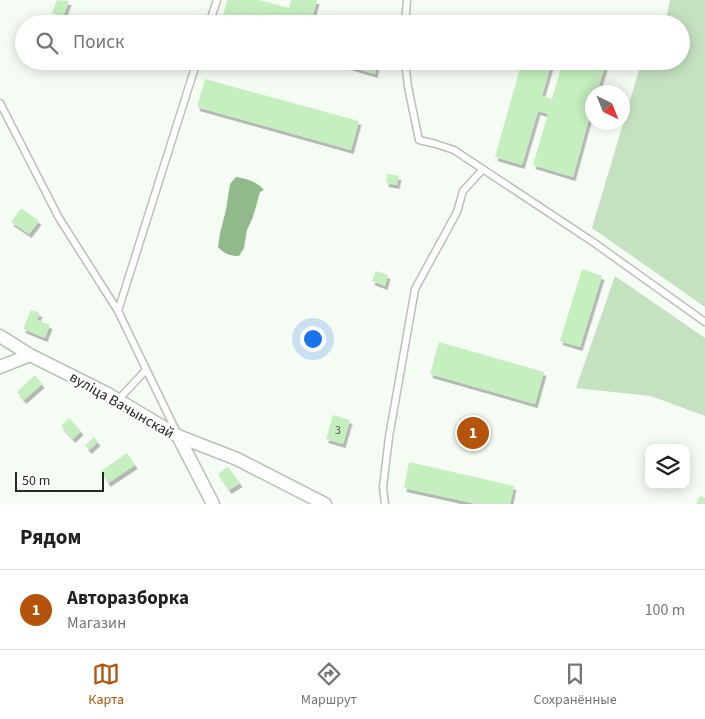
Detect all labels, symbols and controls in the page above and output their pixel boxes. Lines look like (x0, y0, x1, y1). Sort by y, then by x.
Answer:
search box (15, 15, 690, 70)
icon: search (33, 29, 61, 57)
text: Поиск (73, 29, 124, 56)
north arrow (585, 85, 630, 130)
your location (300, 326, 326, 352)
street label: вуліца Вачынскай (65, 367, 178, 444)
pin: 1 (457, 414, 489, 452)
house number: 3 (335, 422, 341, 439)
map controls (645, 444, 690, 489)
button: layers (645, 444, 690, 489)
scale bar (15, 469, 104, 492)
text: 50 m (22, 471, 50, 491)
text: Рядом (20, 522, 81, 552)
text: Авторазборка (67, 585, 189, 612)
text: 1 (32, 599, 40, 621)
text: 100 m (645, 599, 685, 621)
text: Магазин (67, 612, 126, 634)
tab: Карта (88, 660, 124, 710)
tab: Маршрут (301, 660, 357, 710)
tab: Сохранённые (534, 660, 617, 710)

